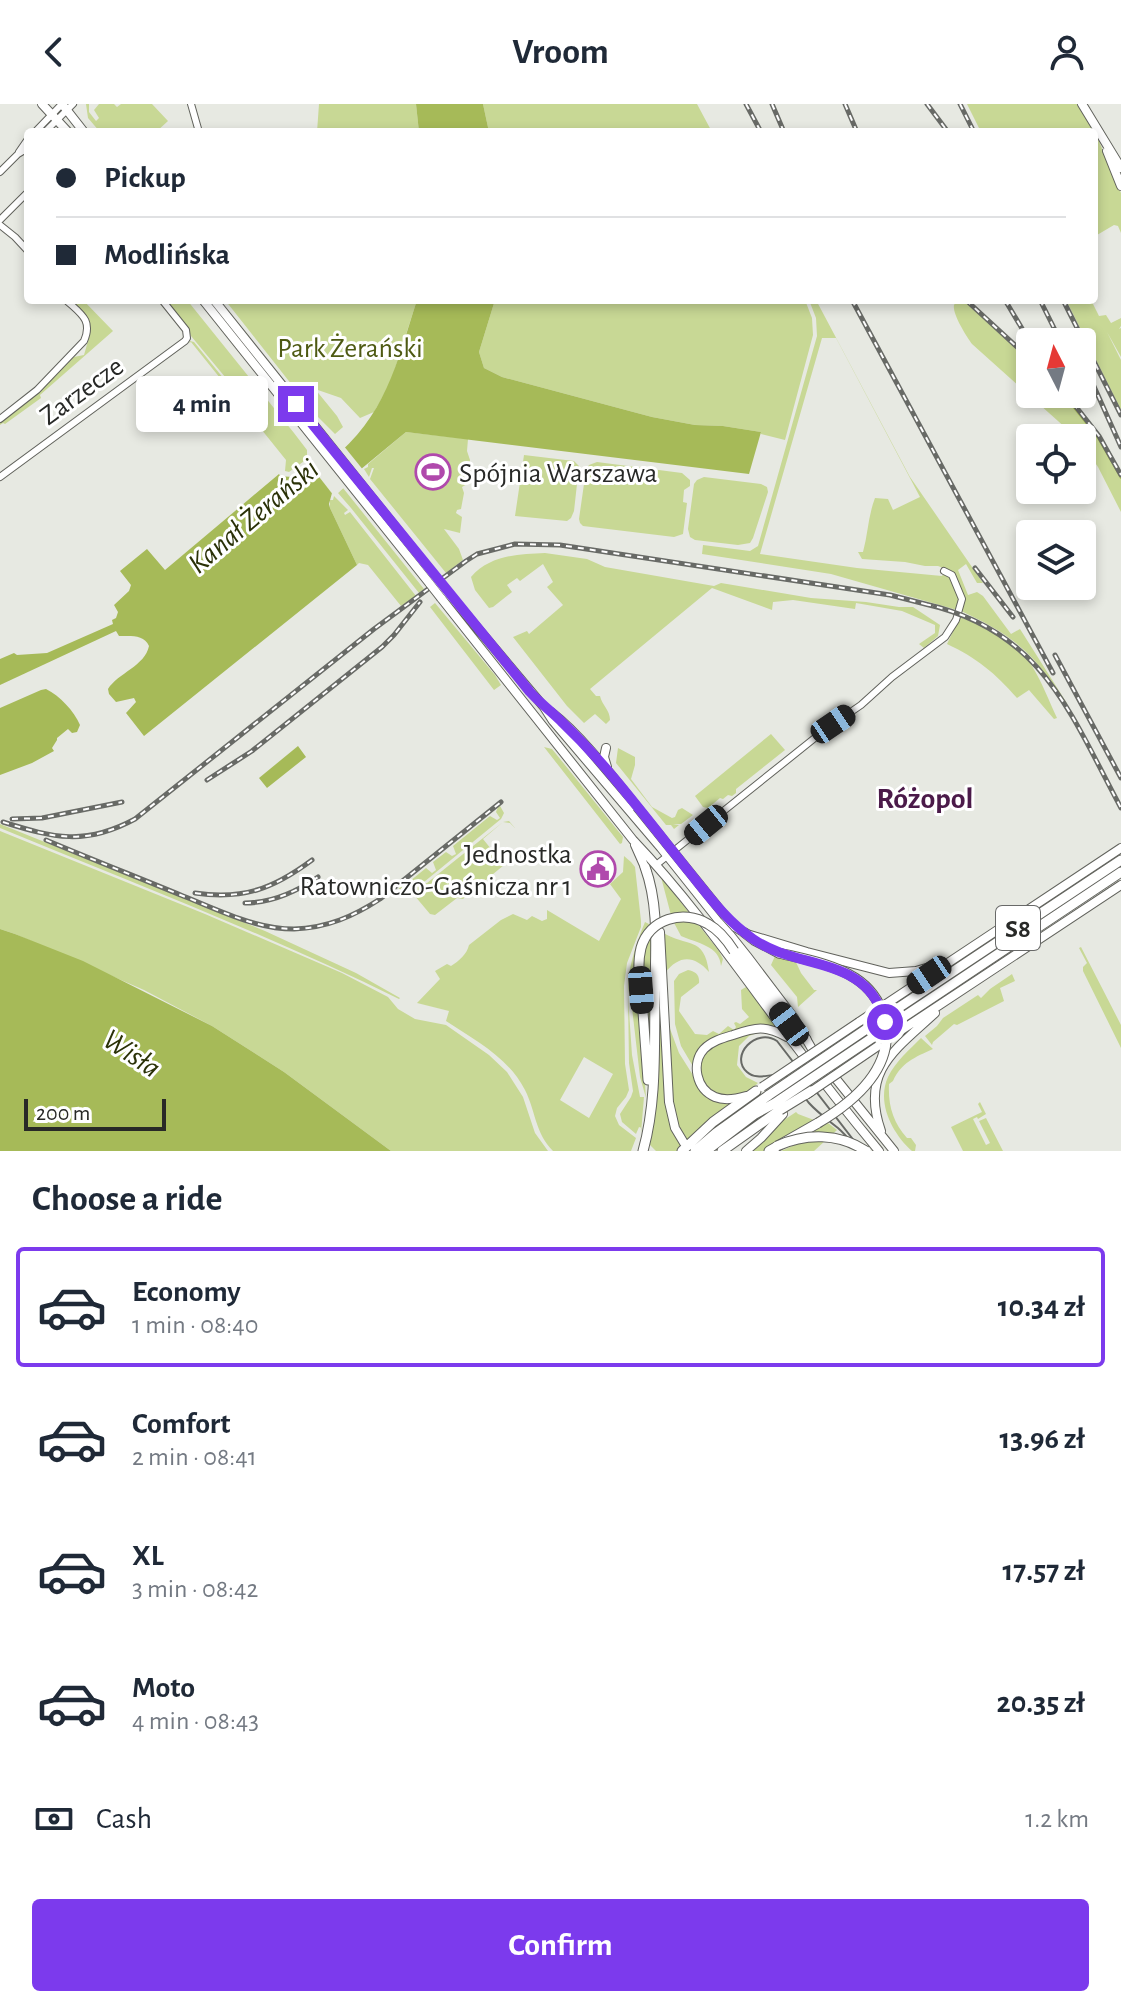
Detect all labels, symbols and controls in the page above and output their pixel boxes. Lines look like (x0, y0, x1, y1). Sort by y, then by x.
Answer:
icon: back (32, 30, 76, 74)
icon: person (1045, 30, 1089, 74)
text: Vroom (512, 34, 609, 70)
text: Pickup (104, 163, 186, 193)
text: Modlińska (104, 240, 230, 270)
north arrow (1016, 328, 1096, 408)
map controls (1016, 328, 1096, 600)
park label: Park Żerański (277, 333, 423, 363)
street label: Zarzecze (35, 352, 129, 431)
callout: 4 min (136, 376, 268, 432)
route end (278, 386, 314, 422)
text: 4 min (173, 391, 231, 417)
button: locate (1016, 424, 1096, 504)
water label: Kanał Żerański (182, 453, 324, 579)
sports icon: Spójnia Warszawa (414, 453, 452, 491)
place label: Spójnia Warszawa (459, 460, 658, 488)
button: layers (1016, 520, 1096, 600)
car (806, 701, 860, 747)
district label: Różopol (877, 784, 973, 814)
car (680, 801, 732, 849)
place label: Jednostka Ratowniczo-Gaśnicza nr 1 (299, 841, 572, 901)
public building icon: Jednostka Ratowniczo-Gaśnicza nr 1 (579, 850, 617, 888)
road number: S8 (996, 906, 1040, 950)
car (902, 952, 956, 998)
car (627, 965, 655, 1015)
car (765, 998, 813, 1050)
route start (867, 1004, 903, 1040)
water label: Wisła (97, 1024, 166, 1084)
scale bar (24, 1095, 166, 1131)
text: 200 m (36, 1102, 90, 1124)
text: Choose a ride (32, 1181, 222, 1217)
icon: car (36, 1271, 108, 1343)
text: Economy (132, 1277, 241, 1307)
text: 10.34 zł (998, 1292, 1085, 1322)
text: 1 min · 08:40 (132, 1312, 259, 1338)
icon: car (36, 1403, 108, 1475)
text: Comfort (132, 1409, 231, 1439)
text: 13.96 zł (1000, 1424, 1085, 1454)
text: 2 min · 08:41 (132, 1444, 257, 1470)
icon: car (36, 1535, 108, 1607)
text: XL (132, 1541, 164, 1571)
text: 17.57 zł (1003, 1556, 1085, 1586)
text: 3 min · 08:42 (132, 1576, 258, 1602)
icon: car (36, 1667, 108, 1739)
text: Moto (132, 1673, 195, 1703)
text: 20.35 zł (997, 1688, 1085, 1718)
text: 4 min · 08:43 (132, 1708, 259, 1734)
icon: cash (32, 1797, 76, 1841)
text: Cash (96, 1804, 152, 1834)
text: 1.2 km (1025, 1806, 1089, 1832)
button: Confirm (32, 1899, 1089, 1991)

